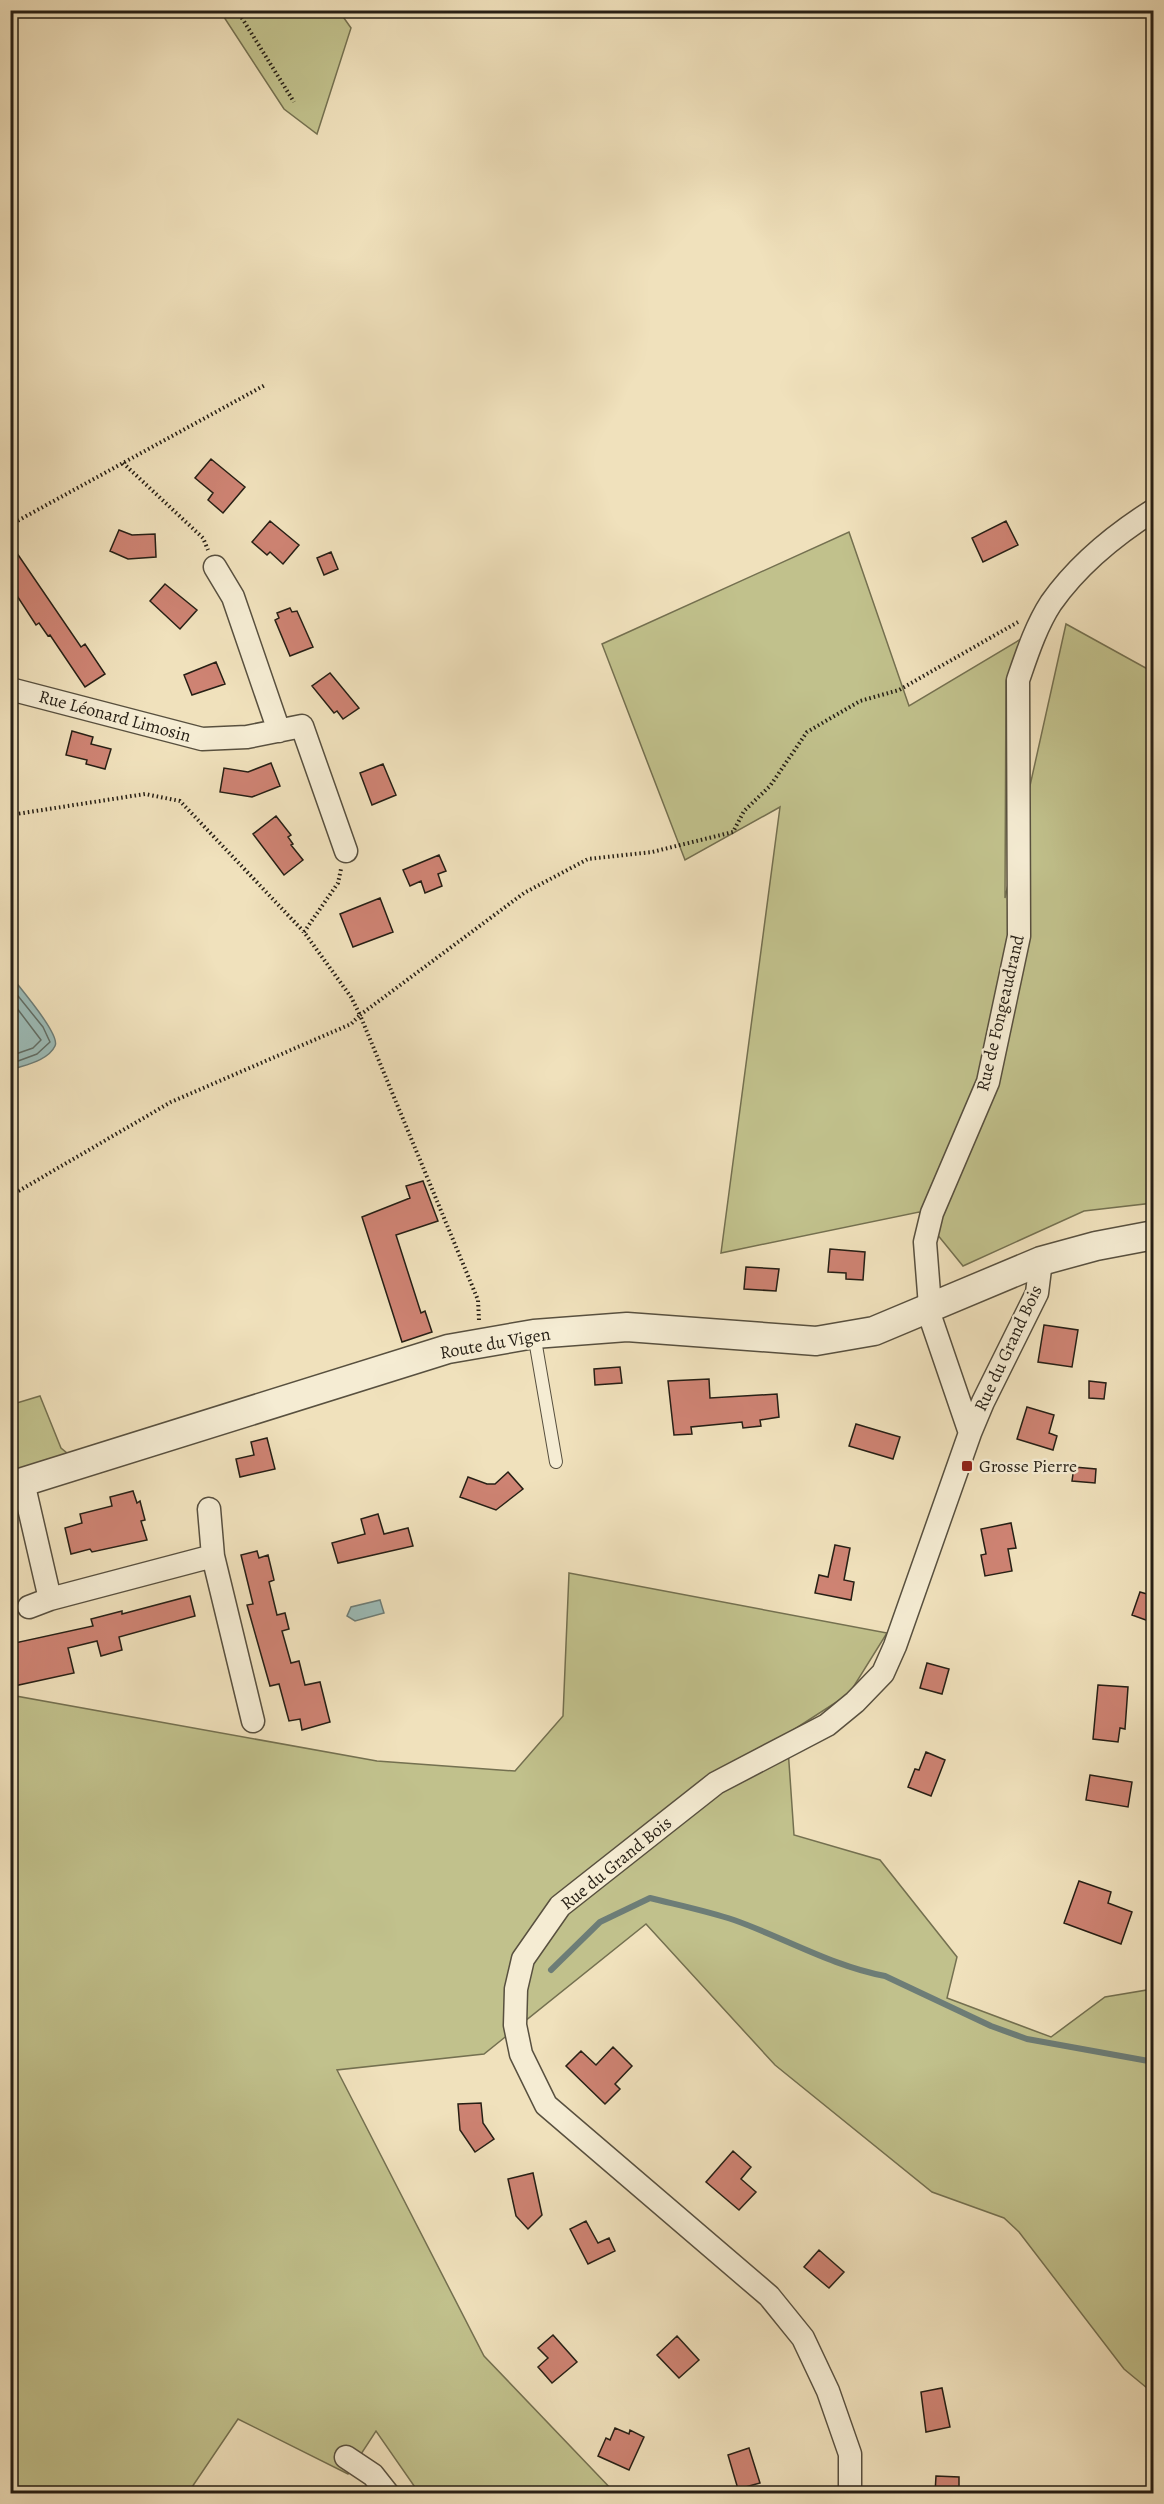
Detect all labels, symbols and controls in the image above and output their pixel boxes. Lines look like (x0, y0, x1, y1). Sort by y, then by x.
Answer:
street label: Rue Léonard Limosin (36, 684, 194, 748)
street label: Rue de Fongeaudrand (970, 932, 1030, 1094)
street label: Rue du Grand Bois (968, 1281, 1048, 1415)
street label: Route du Vigen (438, 1321, 552, 1365)
place label: Grosse Pierre (979, 1454, 1077, 1478)
marker: Grosse Pierre (960, 1459, 974, 1473)
street label: Rue du Grand Bois (555, 1811, 677, 1915)

